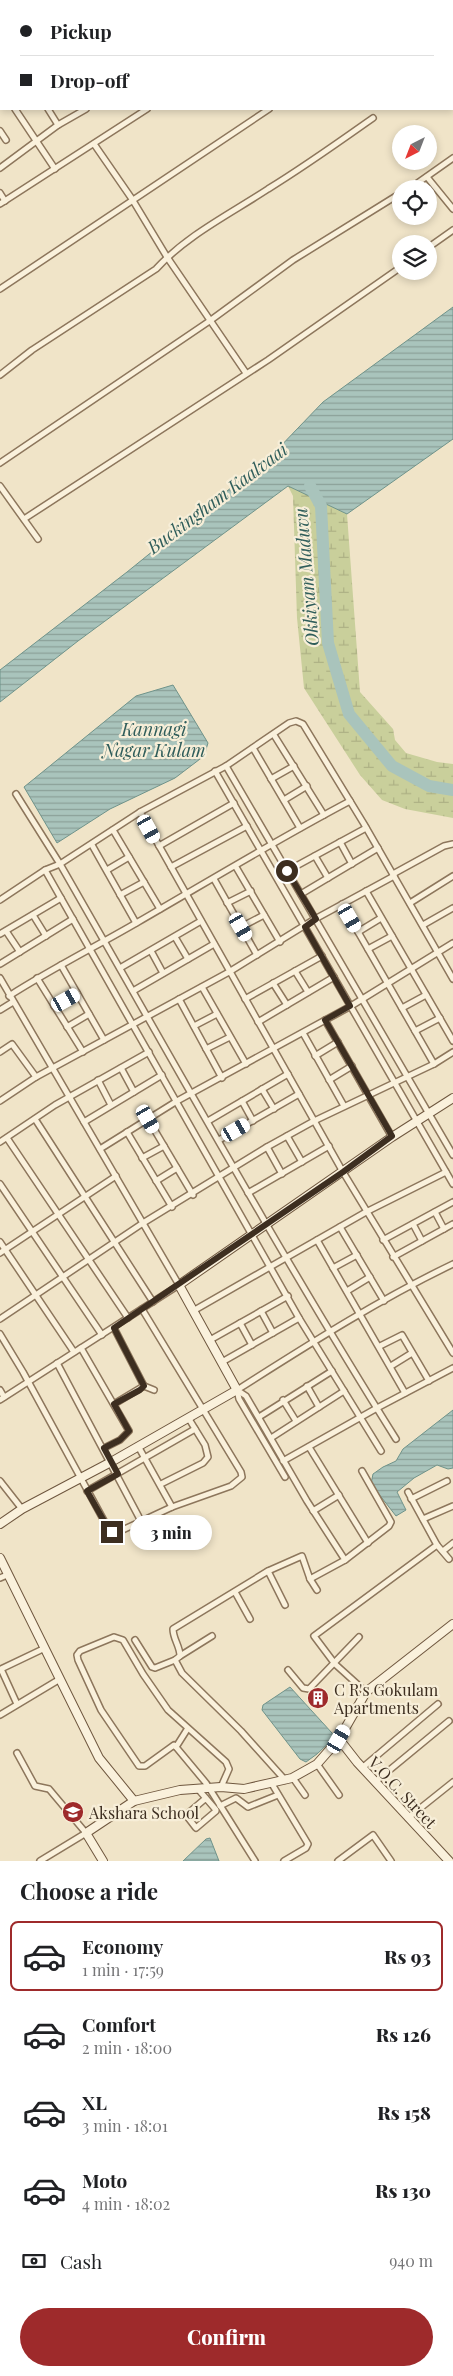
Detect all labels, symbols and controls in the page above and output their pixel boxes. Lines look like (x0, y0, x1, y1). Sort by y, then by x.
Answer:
text: Pickup (50, 18, 112, 44)
text: Drop-off (50, 67, 128, 93)
north arrow (392, 125, 438, 170)
map controls (392, 125, 437, 280)
button: locate (392, 180, 437, 225)
button: layers (392, 235, 437, 280)
water label: Buckingham Kaalvaai (141, 437, 293, 559)
water label: Okkiyam Maduvu (288, 507, 324, 647)
water label: Kannagi Nagar Kulam (100, 717, 206, 762)
car (135, 812, 162, 846)
route start (276, 860, 298, 882)
car (336, 901, 363, 935)
car (227, 910, 254, 944)
car (49, 986, 82, 1014)
car (134, 1102, 161, 1136)
car (219, 1116, 252, 1144)
callout: 3 min (130, 1514, 212, 1550)
route end (101, 1521, 123, 1543)
text: 3 min (150, 1522, 192, 1543)
place label: C R's Gokulam Apartments (333, 1679, 438, 1718)
building icon: C R's Gokulam Apartments (306, 1686, 330, 1710)
car (325, 1722, 352, 1756)
street label: V.O.C. Street (364, 1751, 442, 1833)
school or university icon: Akshara School (61, 1800, 85, 1824)
place label: Akshara School (88, 1802, 199, 1823)
text: Choose a ride (20, 1876, 158, 1906)
text: Economy (82, 1933, 163, 1959)
icon: car (22, 1934, 67, 1979)
text: Rs 93 (384, 1943, 431, 1969)
text: 1 min · 17:59 (82, 1959, 164, 1980)
text: Comfort (82, 2011, 156, 2037)
icon: car (22, 2012, 67, 2057)
text: Rs 126 (376, 2021, 431, 2047)
text: 2 min · 18:00 (82, 2037, 172, 2058)
text: XL (82, 2089, 107, 2115)
icon: car (22, 2090, 67, 2135)
text: Rs 158 (377, 2099, 431, 2125)
text: 3 min · 18:01 (82, 2115, 168, 2136)
text: Moto (82, 2167, 127, 2193)
icon: car (22, 2168, 67, 2213)
text: Rs 130 (375, 2177, 431, 2203)
text: 4 min · 18:02 (82, 2193, 170, 2214)
icon: cash (20, 2247, 48, 2275)
text: Cash (60, 2248, 102, 2274)
text: 940 m (389, 2250, 433, 2271)
button: Confirm (20, 2308, 433, 2366)

